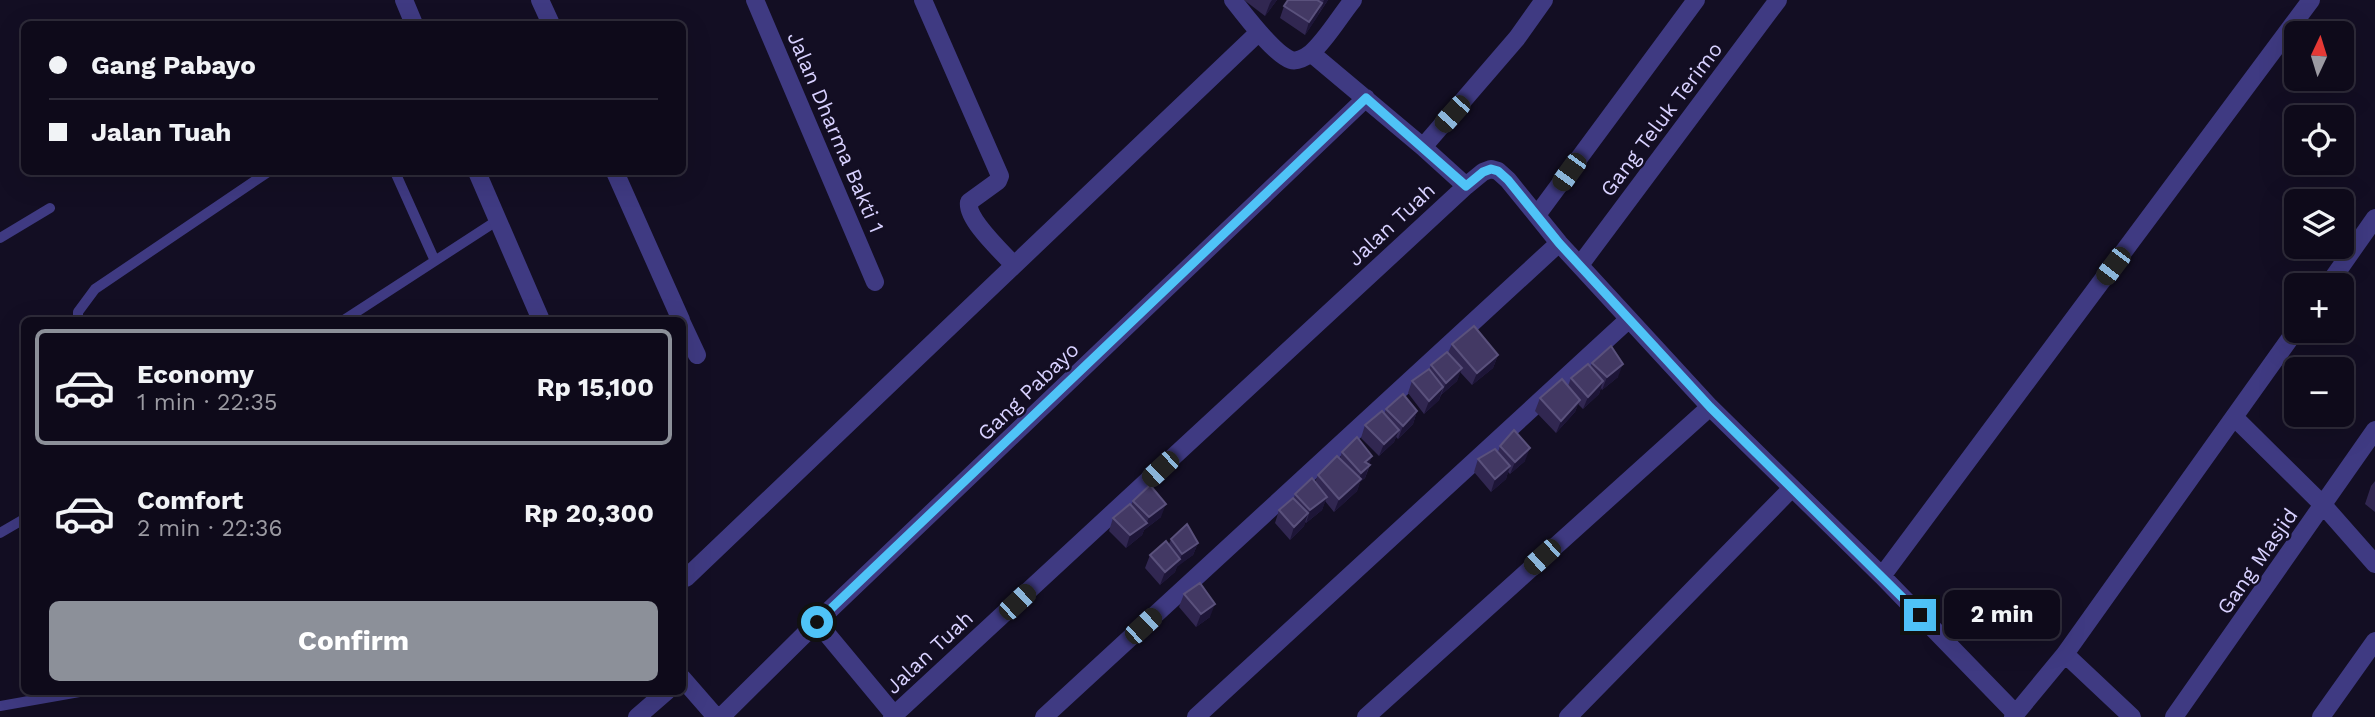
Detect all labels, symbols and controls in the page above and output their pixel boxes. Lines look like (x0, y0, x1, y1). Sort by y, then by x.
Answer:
north arrow (2284, 21, 2354, 91)
map controls (2284, 21, 2354, 427)
street label: Jalan Dharma Bakti 1 (782, 28, 890, 236)
street label: Gang Teluk Terimo (1595, 37, 1727, 201)
text: Gang Pabayo (91, 50, 256, 80)
car (1431, 91, 1474, 137)
button: locate (2284, 105, 2354, 175)
text: Jalan Tuah (91, 117, 231, 147)
car (1549, 149, 1590, 195)
street label: Jalan Tuah (1342, 177, 1440, 271)
button: layers (2284, 189, 2354, 259)
car (2092, 243, 2135, 289)
button: + (2284, 273, 2354, 343)
street label: Gang Pabayo (972, 337, 1084, 445)
icon: car (53, 356, 116, 419)
button: − (2284, 357, 2354, 427)
text: Economy (137, 359, 254, 389)
text: Rp 15,100 (537, 372, 654, 402)
text: 1 min · 22:35 (137, 389, 277, 416)
car (1138, 447, 1183, 491)
icon: car (53, 482, 116, 545)
text: Comfort (137, 485, 243, 515)
text: Rp 20,300 (524, 498, 654, 528)
street label: Gang Masjid (2211, 503, 2303, 619)
text: 2 min · 22:36 (137, 515, 282, 542)
car (1520, 535, 1565, 579)
car (995, 580, 1040, 624)
callout: 2 min (1944, 590, 2060, 640)
route end (1904, 599, 1936, 631)
button: Confirm (49, 601, 658, 681)
text: 2 min (1971, 601, 2033, 628)
car (1121, 604, 1166, 648)
street label: Jalan Tuah (880, 605, 978, 699)
route start (801, 606, 833, 638)

